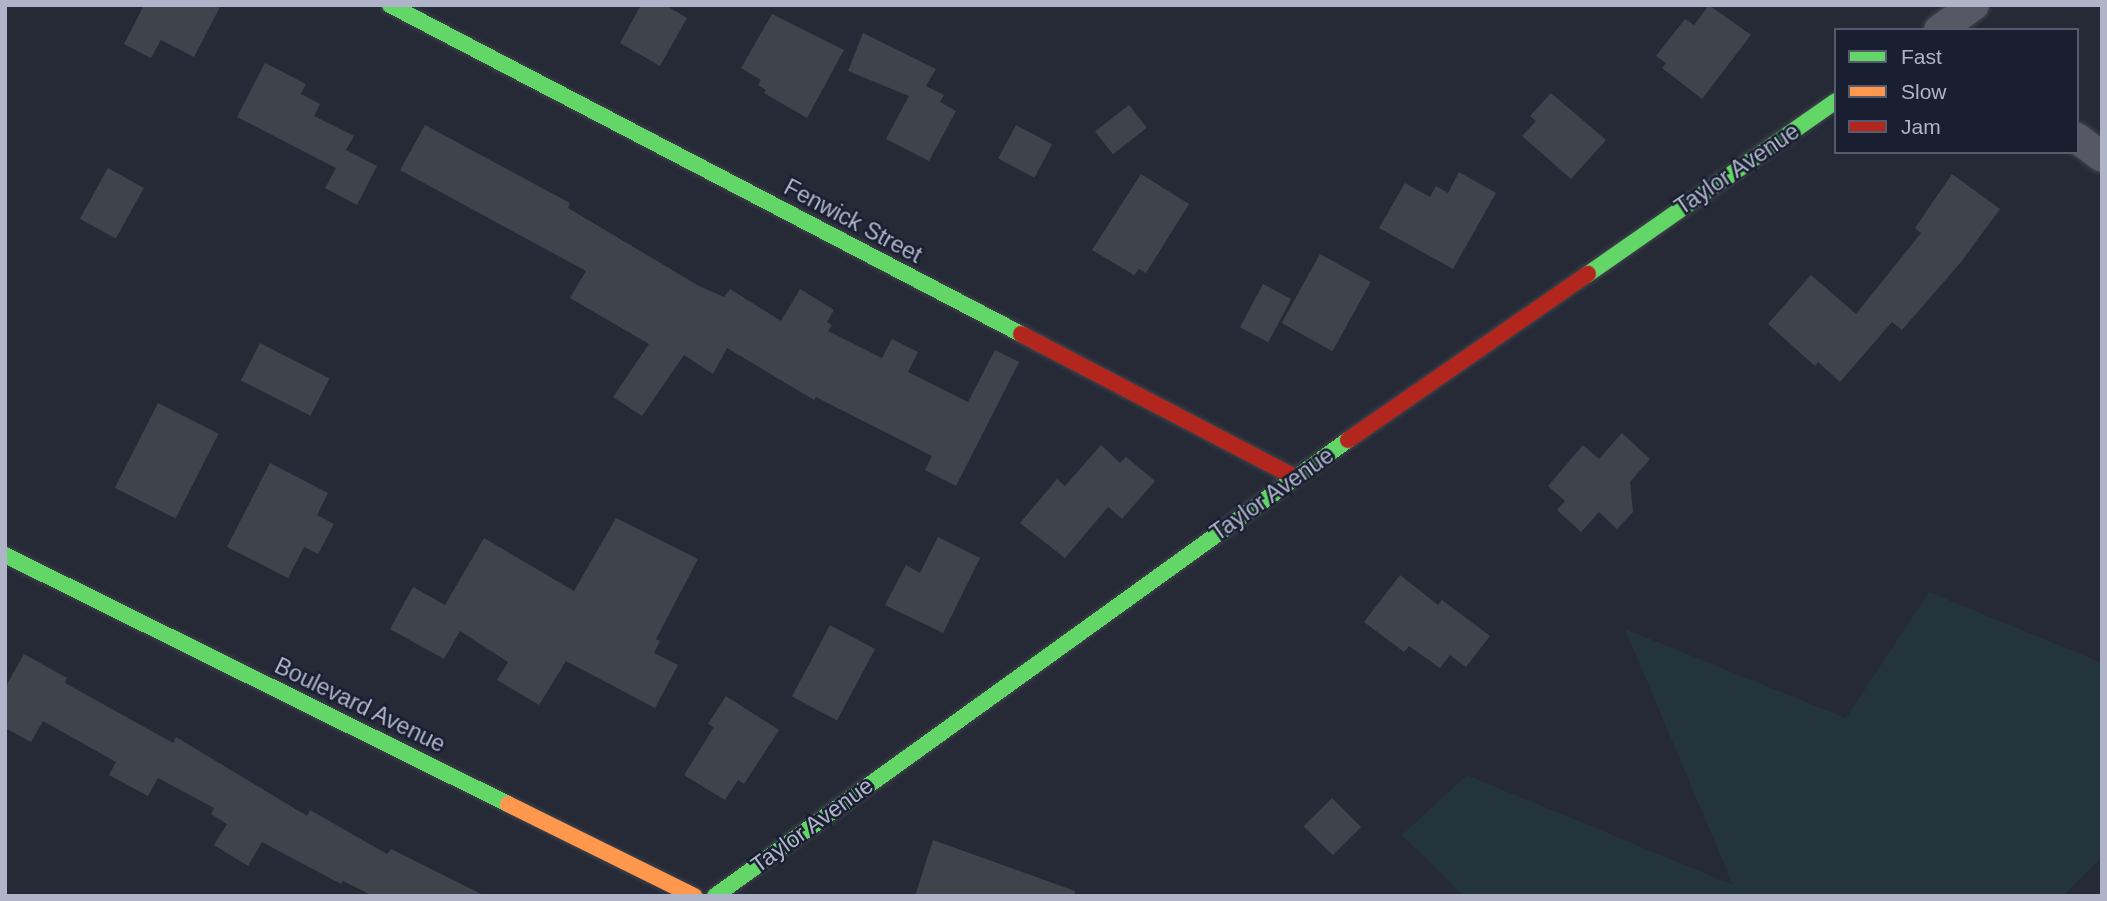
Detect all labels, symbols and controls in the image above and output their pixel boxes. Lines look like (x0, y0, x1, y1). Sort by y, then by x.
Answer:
legend (1834, 28, 2079, 154)
text: Fast (1901, 45, 1942, 68)
text: Slow (1901, 80, 1947, 103)
text: Jam (1901, 115, 1941, 138)
street label: Taylor Avenue (1669, 117, 1805, 221)
street label: Fenwick Street (779, 173, 927, 269)
street label: Taylor Avenue (1205, 441, 1339, 547)
street label: Boulevard Avenue (270, 651, 450, 759)
street label: Taylor Avenue (745, 771, 879, 879)

